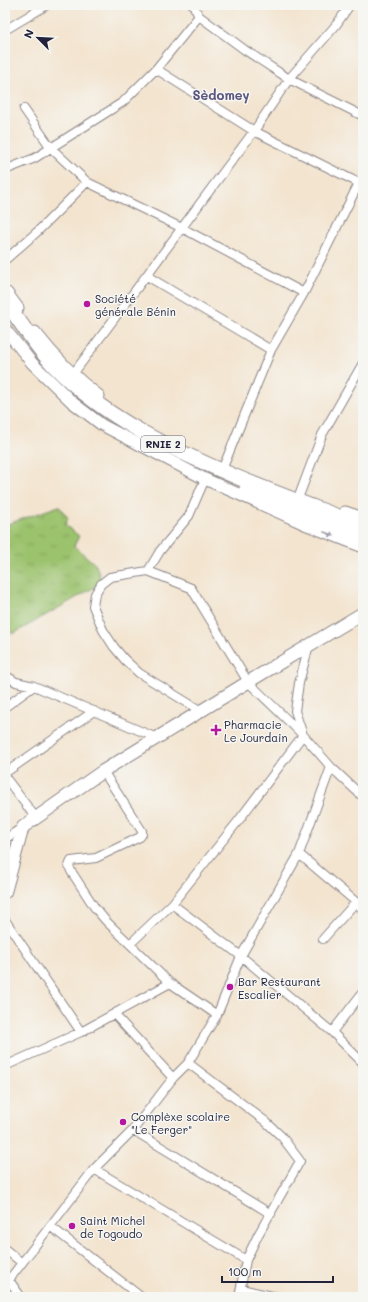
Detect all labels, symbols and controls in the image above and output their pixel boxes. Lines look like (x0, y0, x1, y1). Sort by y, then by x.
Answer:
north arrow (18, 18, 58, 58)
text: N (20, 27, 37, 41)
district label: Sèdomey (192, 86, 250, 104)
place label: Société générale Bénin (95, 291, 176, 319)
marker: Société générale Bénin (82, 299, 92, 309)
road number: RNIE 2 (141, 436, 185, 452)
one-way arrow (323, 531, 335, 537)
place label: Pharmacie Le Jourdain (224, 717, 288, 745)
marker: Pharmacie Le Jourdain (211, 725, 221, 735)
place label: Bar Restaurant Escalier (238, 974, 321, 1002)
marker: Bar Restaurant Escalier (225, 982, 235, 992)
place label: Complèxe scolaire "Le Ferger" (131, 1109, 230, 1137)
marker: Complèxe scolaire "Le Ferger" (118, 1117, 128, 1127)
place label: Saint Michel de Togoudo (80, 1213, 145, 1241)
marker: Saint Michel de Togoudo (67, 1221, 77, 1231)
scale bar (222, 1258, 333, 1284)
text: 100 m (228, 1263, 262, 1279)

